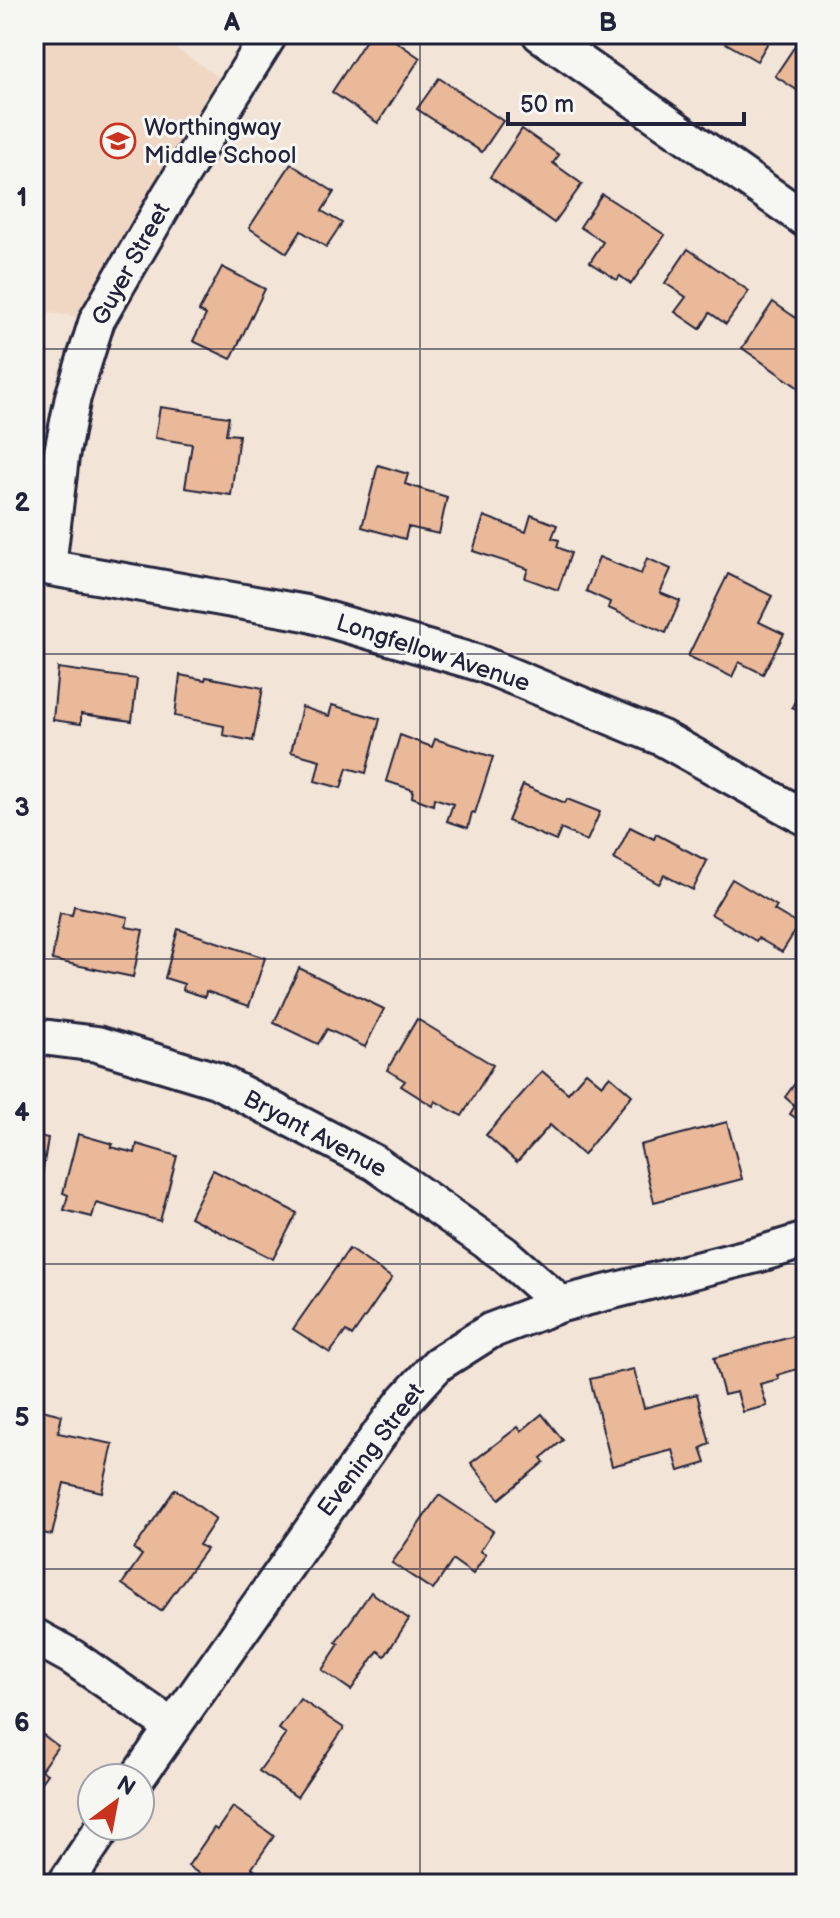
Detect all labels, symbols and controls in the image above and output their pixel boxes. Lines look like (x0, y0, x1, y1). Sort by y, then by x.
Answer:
text: A (223, 8, 240, 39)
text: B (599, 8, 617, 39)
scale bar (508, 76, 744, 126)
text: 50 m (520, 90, 574, 119)
place label: Worthingway Middle School (144, 113, 296, 170)
school or university icon: Worthingway Middle School (99, 122, 137, 160)
text: 1 (17, 183, 27, 214)
street label: Guyer Street (85, 197, 177, 330)
text: 2 (14, 488, 30, 519)
street label: Longfellow Avenue (332, 608, 534, 698)
text: 3 (14, 793, 30, 824)
street label: Bryant Avenue (238, 1084, 392, 1184)
text: 4 (14, 1098, 30, 1129)
street label: Evening Street (311, 1377, 431, 1523)
text: 5 (14, 1403, 30, 1434)
text: 6 (14, 1708, 30, 1739)
north arrow (76, 1762, 156, 1842)
text: N (112, 1770, 140, 1802)

